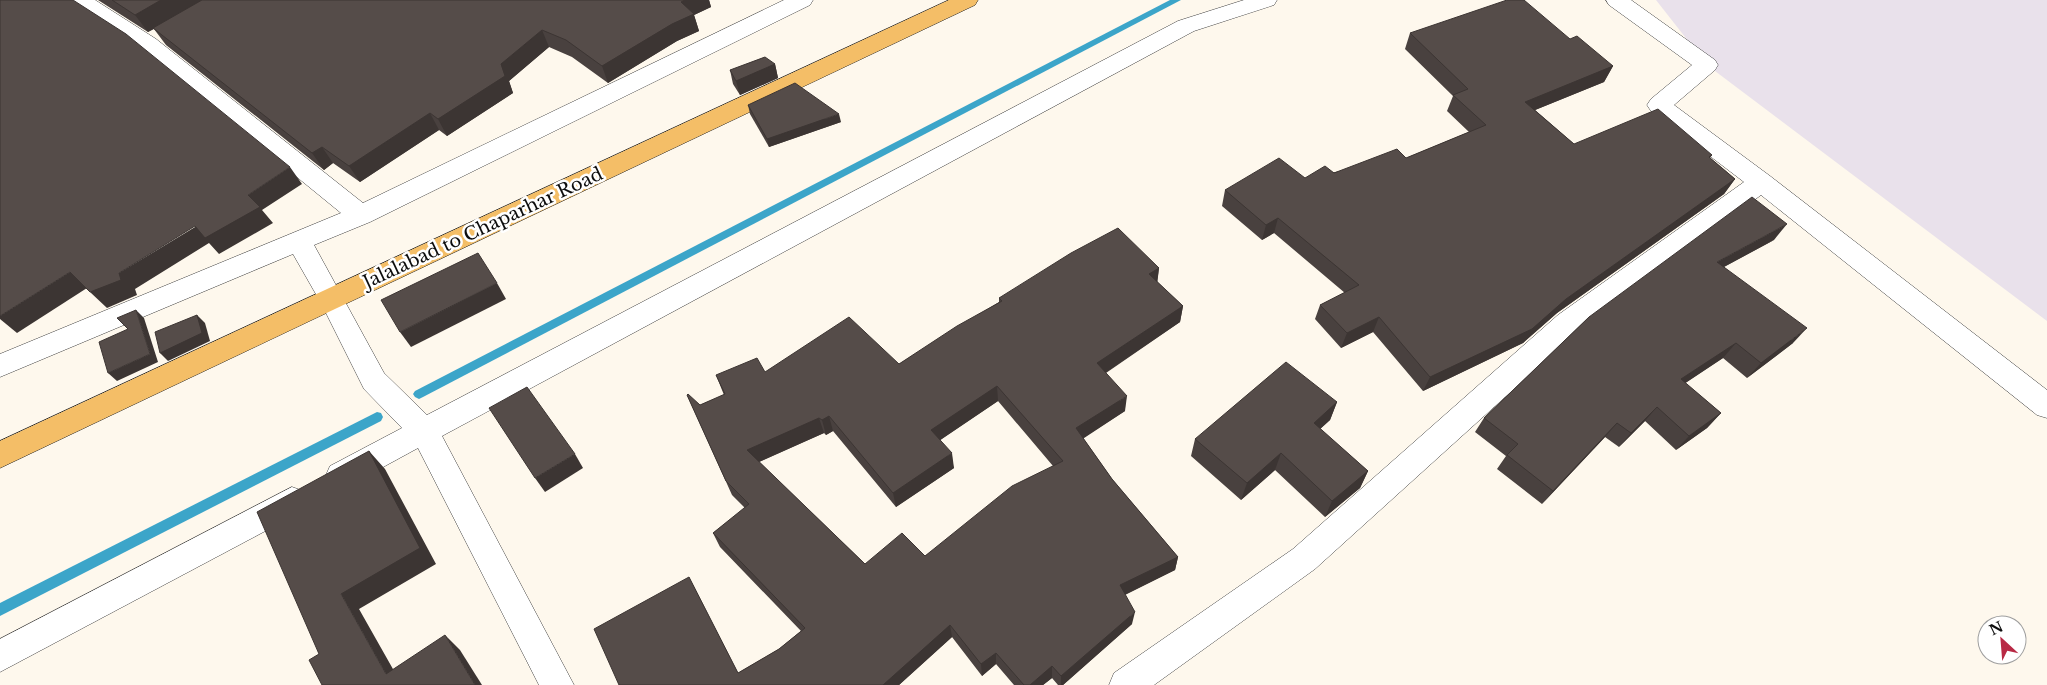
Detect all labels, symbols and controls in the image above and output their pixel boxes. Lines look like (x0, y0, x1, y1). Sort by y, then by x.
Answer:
street label: Jalalabad to Chaparhar Road (358, 163, 606, 294)
north arrow (1977, 615, 2027, 665)
text: N (1986, 617, 2006, 639)

